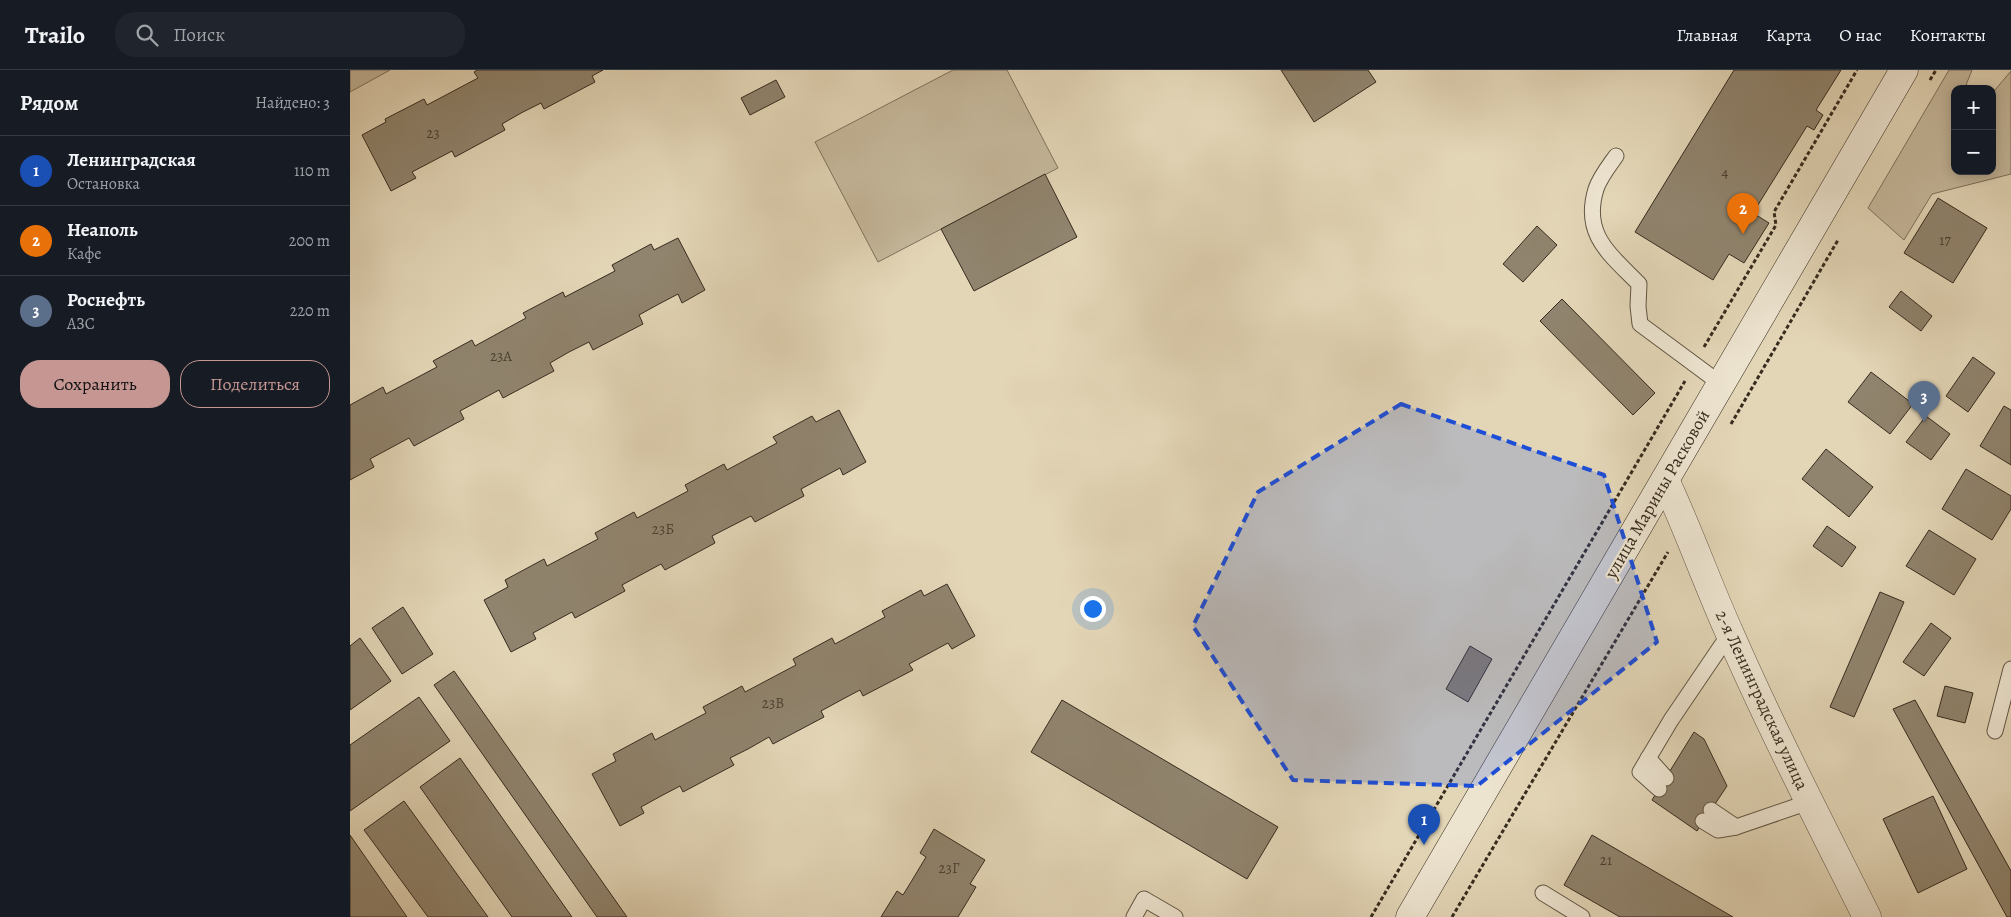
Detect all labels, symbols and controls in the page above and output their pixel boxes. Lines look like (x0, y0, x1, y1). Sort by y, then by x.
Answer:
search box (115, 12, 465, 57)
text: Trailo (25, 19, 85, 51)
icon: search (133, 21, 161, 49)
text: Поиск (173, 22, 225, 48)
text: Главная (1677, 23, 1738, 47)
text: Карта (1766, 23, 1811, 47)
text: О нас (1839, 23, 1882, 47)
text: Контакты (1910, 23, 1986, 47)
map controls (1951, 85, 1996, 175)
button: + (1951, 85, 1996, 130)
text: Рядом (20, 89, 78, 117)
text: Найдено: 3 (255, 92, 330, 114)
house number: 23 (426, 123, 440, 143)
button: − (1951, 130, 1996, 175)
text: Ленинградская (67, 147, 196, 173)
text: 1 (33, 160, 39, 182)
text: 110 m (294, 160, 330, 182)
house number: 4 (1722, 162, 1729, 182)
text: Остановка (67, 173, 140, 195)
pin: 2 (1727, 193, 1759, 234)
text: Неаполь (67, 217, 138, 243)
text: 2 (32, 230, 40, 252)
text: 200 m (289, 230, 330, 252)
house number: 17 (1939, 230, 1951, 250)
text: Кафе (67, 243, 101, 265)
text: Роснефть (67, 287, 145, 313)
text: 3 (33, 300, 39, 322)
text: 220 m (290, 300, 330, 322)
text: АЗС (67, 313, 95, 335)
house number: 23А (490, 346, 512, 366)
button: Сохранить (20, 360, 170, 408)
button: Поделиться (180, 360, 330, 408)
pin: 3 (1908, 381, 1940, 422)
street label: улица Марины Расковой (1598, 405, 1715, 584)
house number: 23Б (652, 519, 674, 539)
your location (1080, 596, 1106, 622)
street label: 2-я Ленинградская улица (1710, 606, 1815, 794)
house number: 23В (762, 693, 784, 713)
pin: 1 (1408, 804, 1440, 845)
house number: 21 (1600, 850, 1612, 870)
house number: 23Г (939, 858, 960, 878)

